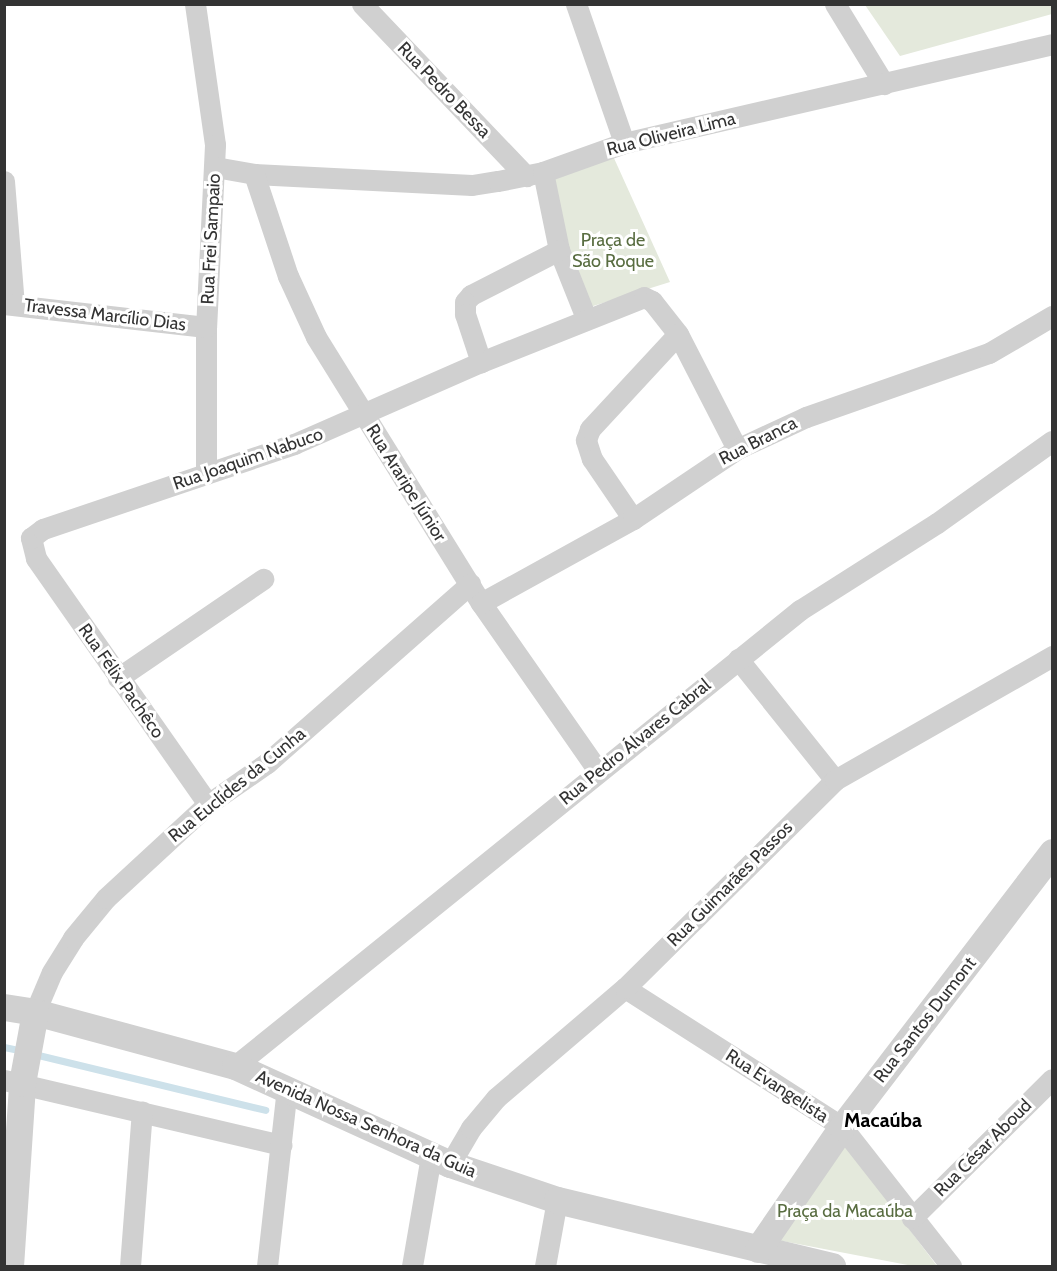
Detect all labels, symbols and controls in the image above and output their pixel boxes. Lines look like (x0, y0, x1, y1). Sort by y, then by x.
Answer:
street label: Rua Pedro Bessa (393, 38, 495, 142)
street label: Rua Oliveira Lima (604, 108, 738, 160)
street label: Rua Frei Sampaio (197, 173, 225, 305)
park label: Praça de São Roque (572, 230, 654, 272)
street label: Travessa Marcílio Dias (23, 294, 187, 336)
street label: Rua Branca (715, 412, 801, 470)
street label: Rua Araripe Júnior (361, 420, 451, 546)
street label: Rua Joaquim Nabuco (170, 423, 326, 495)
street label: Rua Félix Pachêco (73, 620, 169, 742)
street label: Rua Pedro Álvares Cabral (555, 674, 715, 810)
street label: Rua Euclídes da Cunha (164, 723, 310, 847)
street label: Rua Guimarães Passos (663, 817, 797, 951)
street label: Rua Santos Dumont (869, 953, 981, 1087)
street label: Rua Evangelista (722, 1045, 832, 1127)
street label: Avenida Nossa Senhora da Guia (252, 1066, 480, 1182)
street label: Rua César Aboud (930, 1095, 1036, 1201)
district label: Macaúba (844, 1108, 922, 1132)
park label: Praça da Macaúba (777, 1200, 913, 1222)

